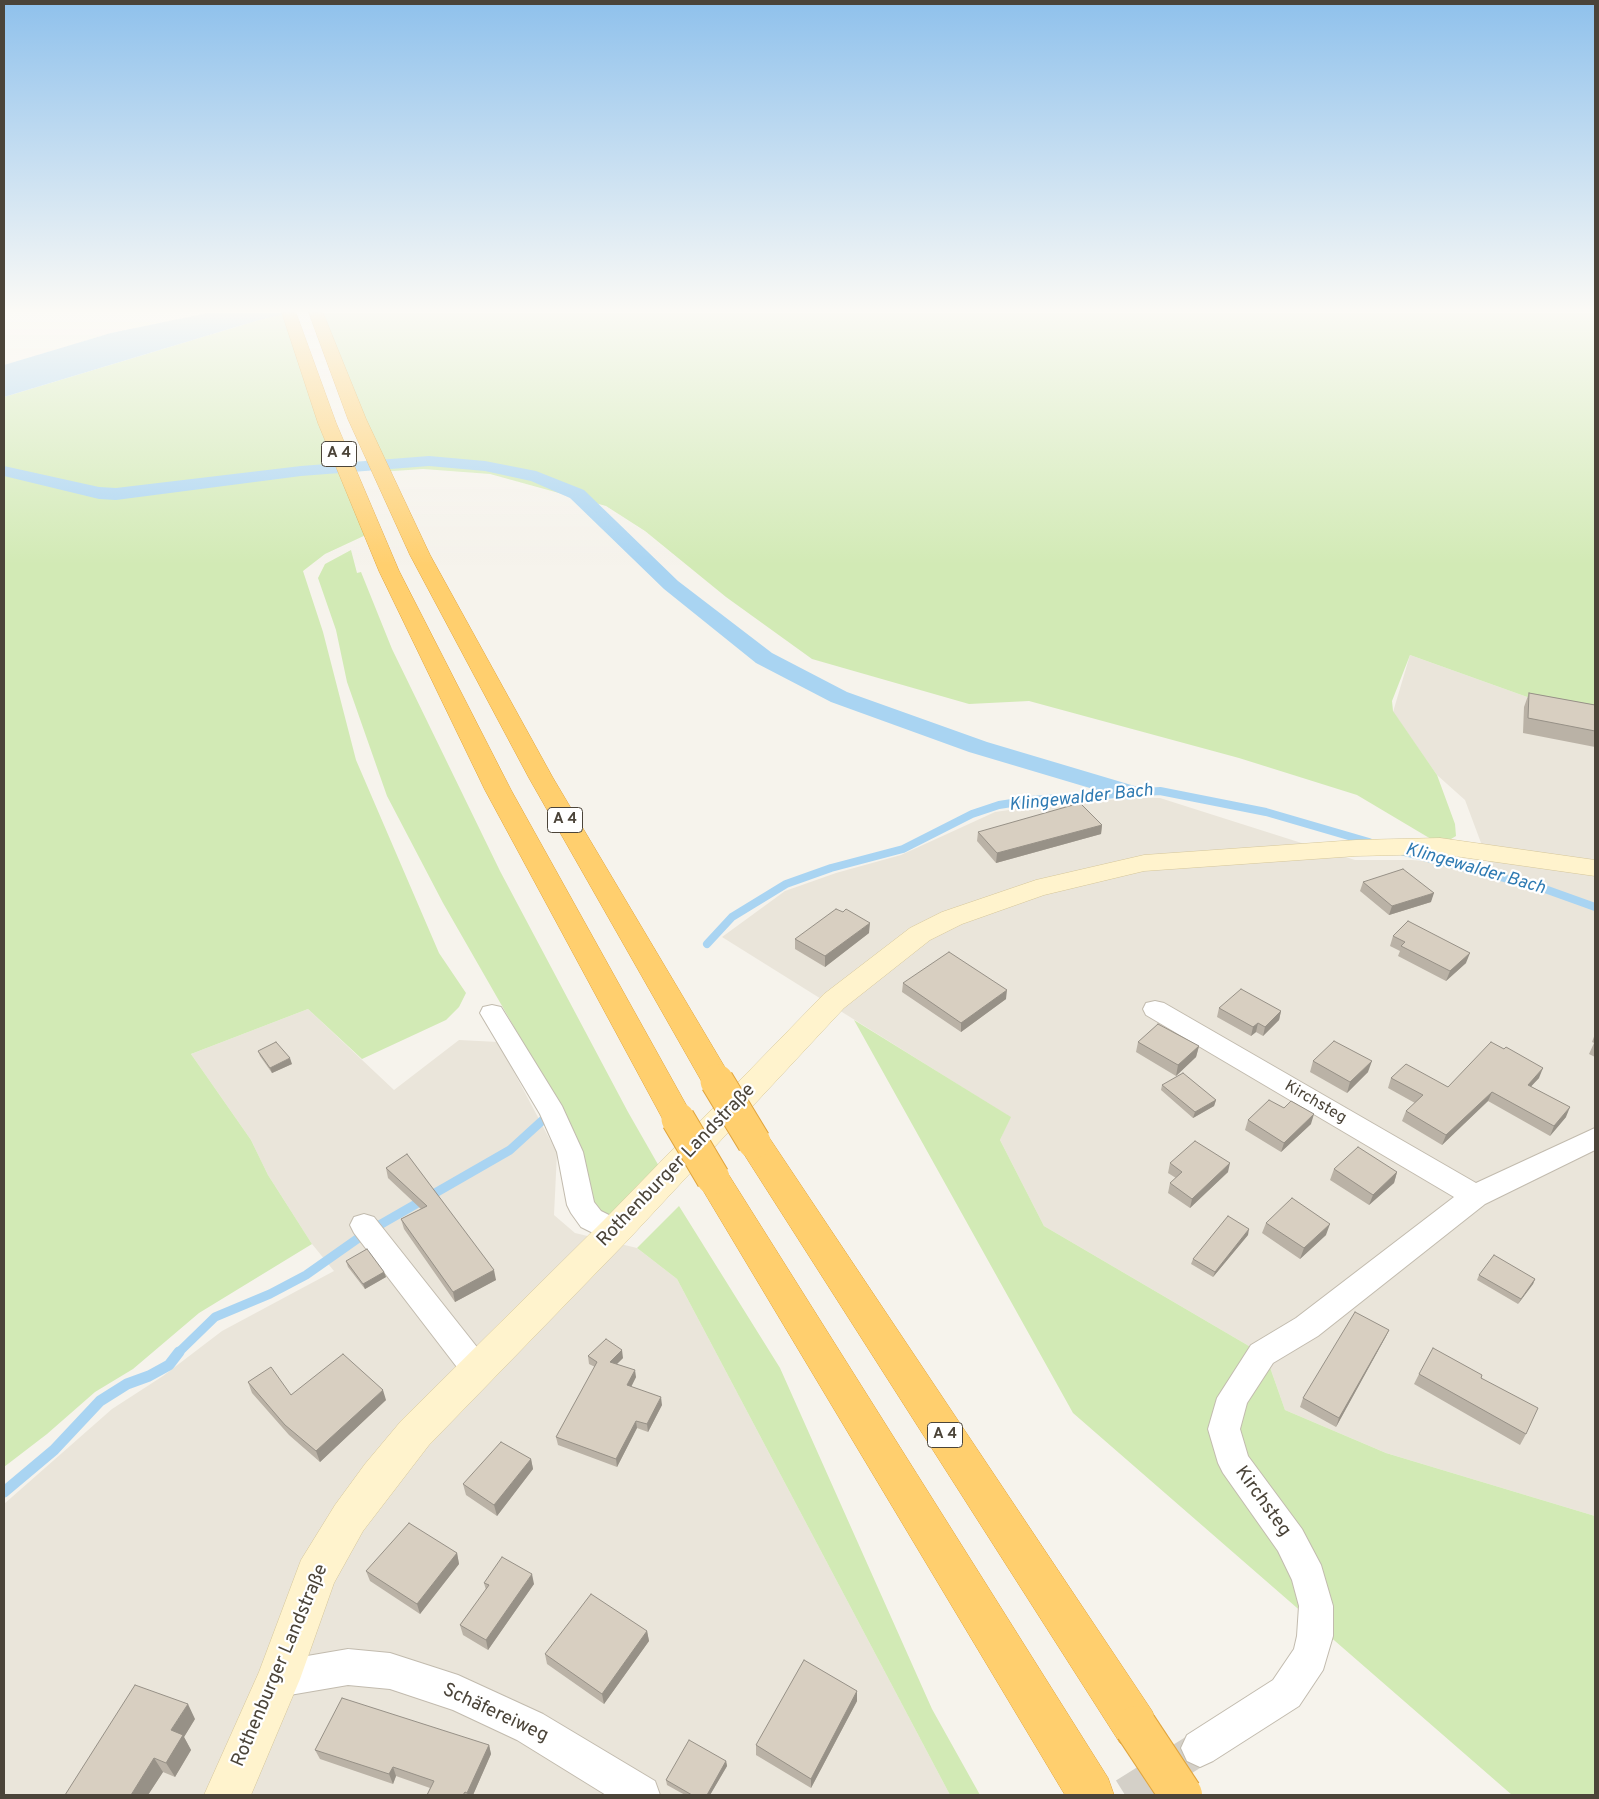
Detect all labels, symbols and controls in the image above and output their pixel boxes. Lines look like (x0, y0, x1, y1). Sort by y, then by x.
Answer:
road number: A 4 (322, 442, 356, 466)
water label: Klingewalder Bach (1008, 781, 1154, 817)
road number: A 4 (548, 808, 582, 832)
water label: Klingewalder Bach (1403, 840, 1547, 900)
street label: Kirchsteg (1280, 1078, 1350, 1128)
street label: Rothenburger Landstraße (593, 1080, 761, 1252)
road number: A 4 (928, 1422, 962, 1448)
street label: Kirchsteg (1229, 1462, 1295, 1542)
street label: Rothenburger Landstraße (228, 1561, 334, 1771)
street label: Schäfereiweg (438, 1680, 552, 1748)

